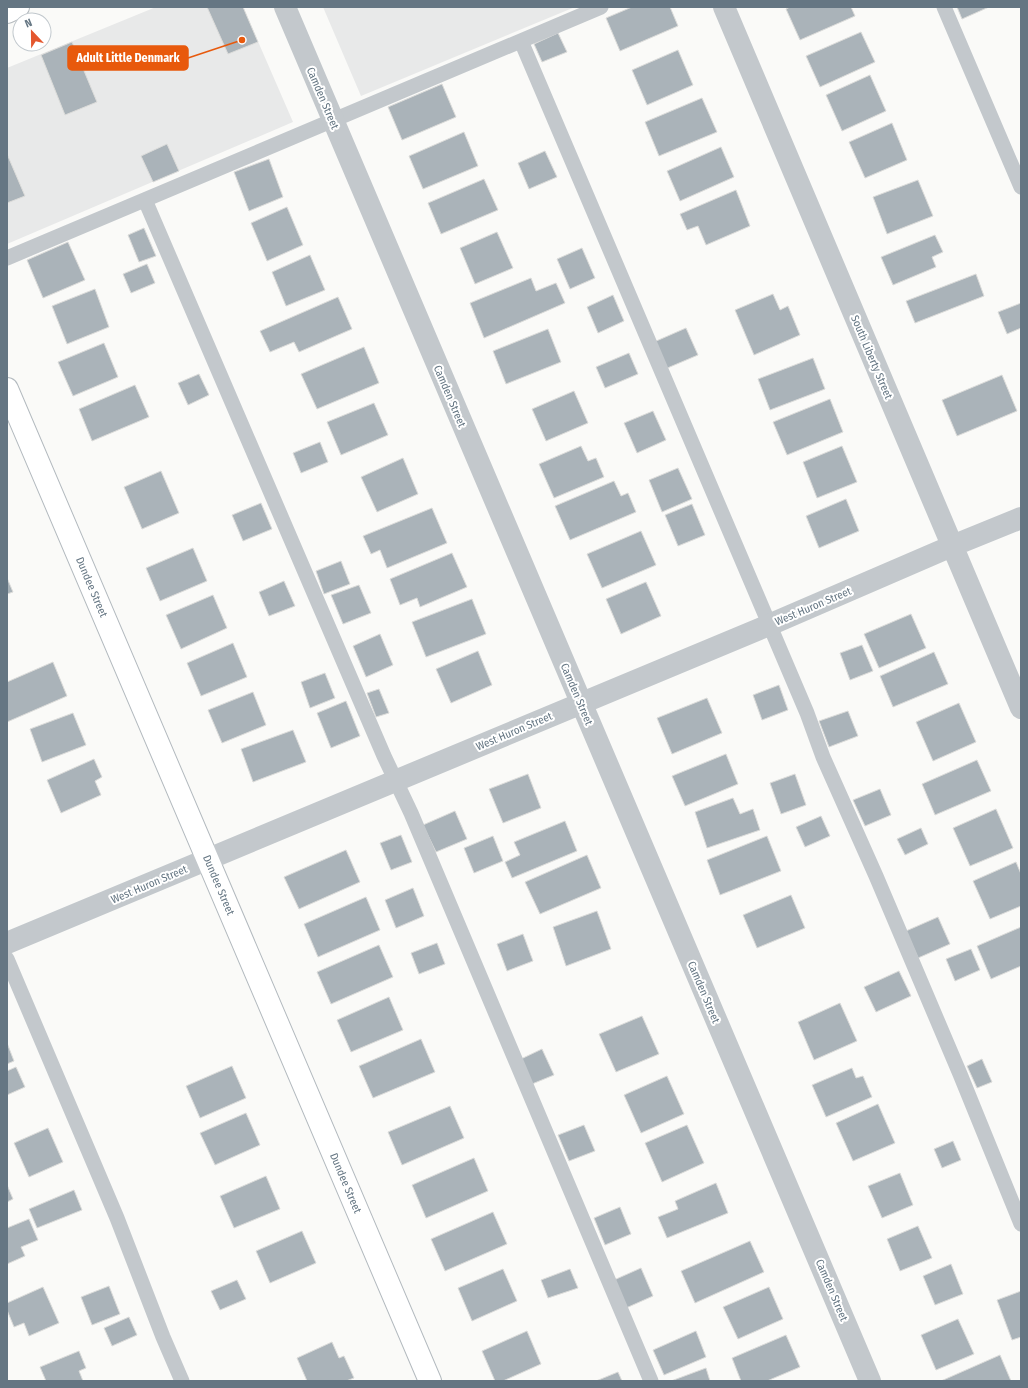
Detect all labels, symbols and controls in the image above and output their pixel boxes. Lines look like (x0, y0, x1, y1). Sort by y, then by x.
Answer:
north arrow (12, 12, 52, 52)
text: N (23, 16, 34, 30)
callout: Adult Little Denmark (68, 46, 188, 70)
text: Adult Little Denmark (75, 51, 180, 65)
street label: Camden Street (304, 65, 342, 132)
street label: South Liberty Street (848, 313, 895, 401)
street label: Camden Street (431, 363, 469, 430)
street label: Dundee Street (73, 555, 110, 620)
street label: West Huron Street (773, 584, 854, 628)
street label: Camden Street (558, 661, 596, 728)
street label: West Huron Street (474, 709, 555, 753)
street label: Dundee Street (200, 853, 237, 918)
street label: West Huron Street (109, 862, 190, 906)
street label: Camden Street (685, 959, 723, 1026)
street label: Dundee Street (327, 1151, 364, 1216)
street label: Camden Street (813, 1257, 851, 1324)

